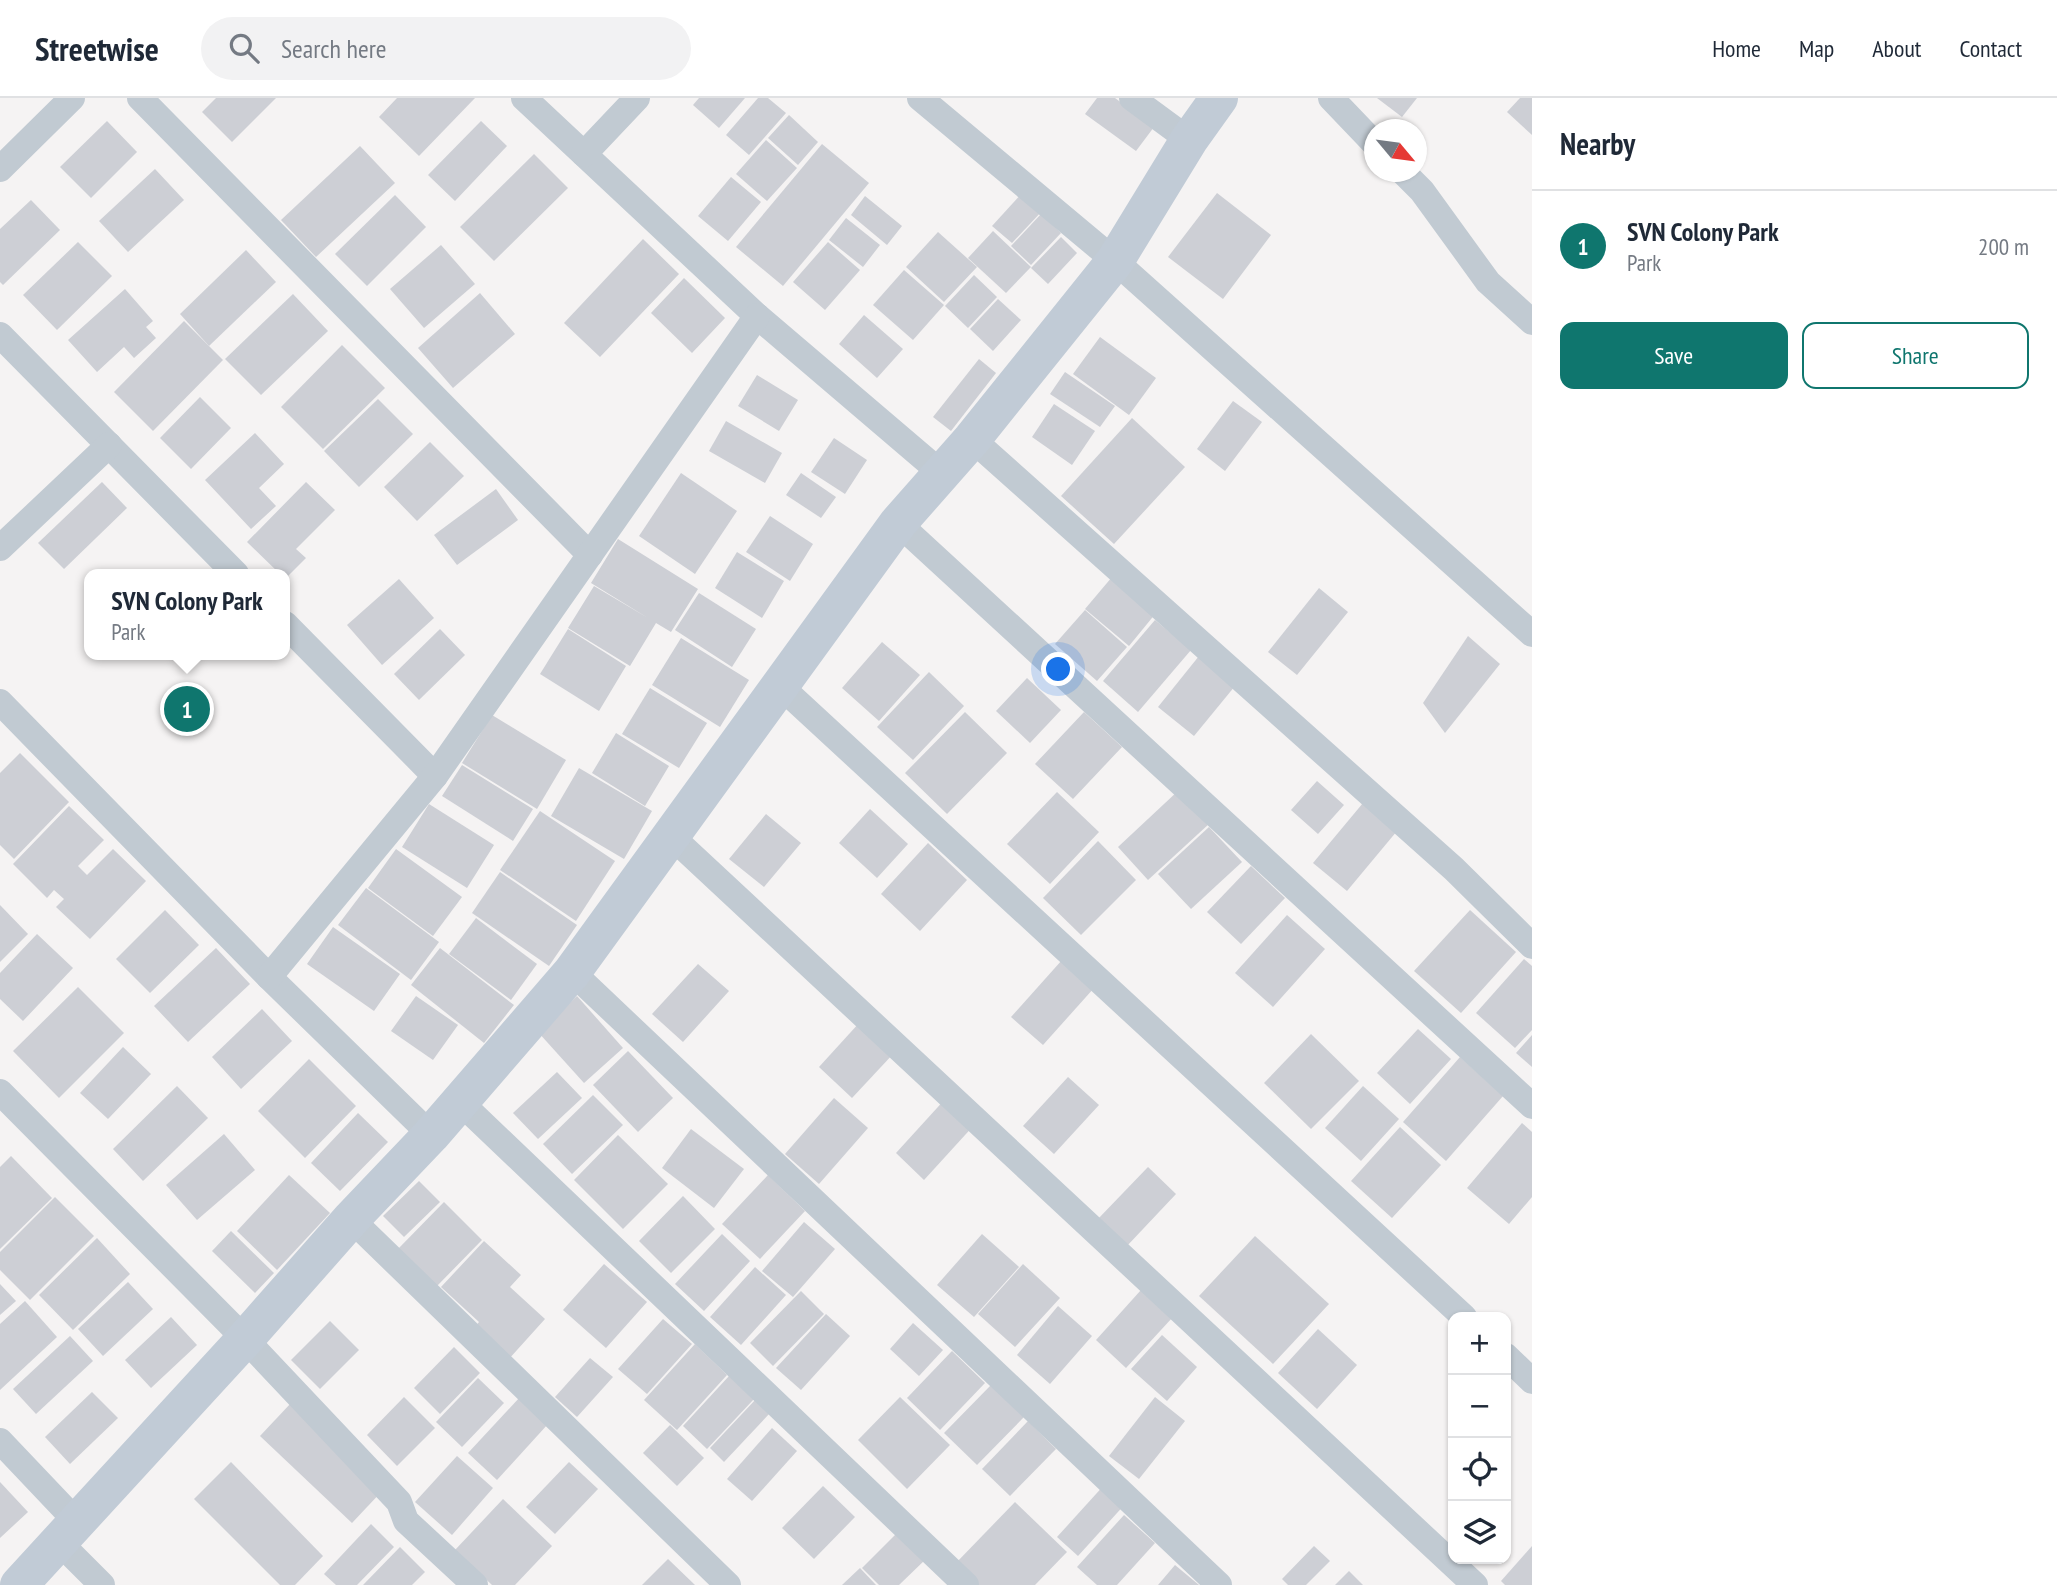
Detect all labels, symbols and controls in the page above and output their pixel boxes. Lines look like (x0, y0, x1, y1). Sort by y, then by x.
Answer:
search box (201, 17, 691, 80)
text: Streetwise (35, 27, 159, 70)
icon: search (225, 29, 263, 67)
text: Search here (281, 32, 387, 65)
text: Home (1712, 33, 1761, 64)
text: Map (1799, 33, 1834, 64)
text: About (1872, 33, 1921, 64)
text: Contact (1959, 33, 2022, 64)
north arrow (1364, 119, 1427, 182)
text: Nearby (1560, 124, 1635, 163)
text: SVN Colony Park (1627, 215, 1779, 248)
text: 1 (1578, 232, 1589, 261)
text: 200 m (1978, 232, 2029, 261)
text: Park (1627, 248, 1661, 277)
button: Save (1560, 322, 1788, 389)
button: Share (1802, 322, 2029, 389)
popup (84, 569, 290, 660)
text: SVN Colony Park (111, 584, 263, 617)
text: Park (111, 617, 145, 646)
your location (1041, 652, 1075, 686)
pin: 1 (164, 683, 210, 735)
map controls (1448, 1312, 1511, 1564)
button: + (1448, 1312, 1511, 1375)
button: − (1448, 1375, 1511, 1438)
button: locate (1448, 1438, 1511, 1501)
button: layers (1448, 1501, 1511, 1564)

